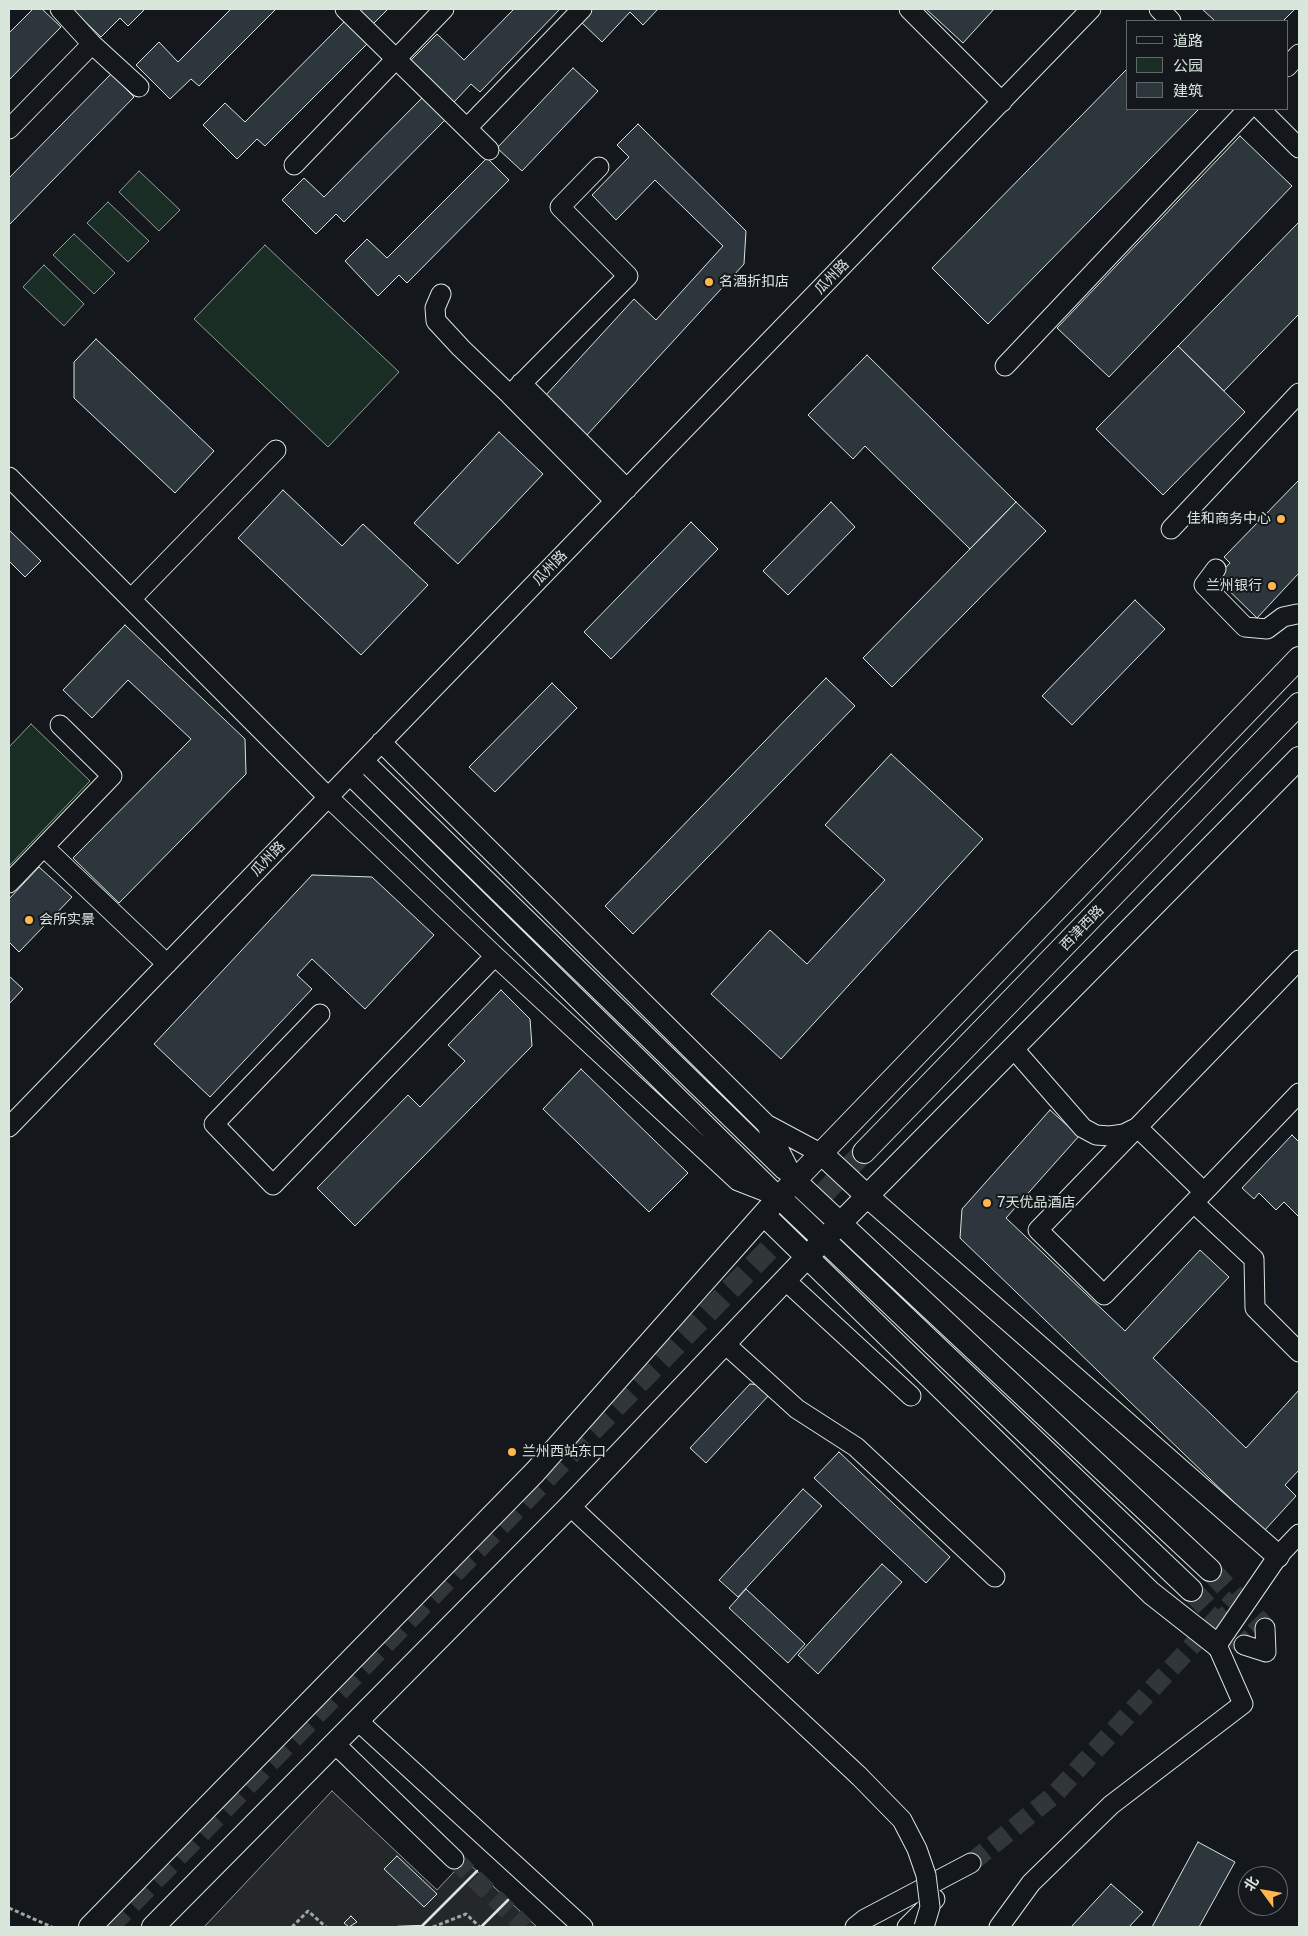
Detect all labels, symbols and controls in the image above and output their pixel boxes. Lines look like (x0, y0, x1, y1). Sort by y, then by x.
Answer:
legend (1126, 20, 1288, 110)
text: 道路 (1173, 32, 1203, 49)
text: 公园 (1173, 57, 1203, 74)
text: 建筑 (1173, 82, 1203, 99)
street label: 瓜州路 (811, 256, 853, 298)
place label: 名酒折扣店 (719, 274, 789, 290)
marker: 名酒折扣店 (703, 276, 715, 288)
place label: 佳和商务中心 (1187, 511, 1271, 527)
marker: 佳和商务中心 (1275, 513, 1287, 525)
street label: 瓜州路 (529, 547, 571, 589)
place label: 兰州银行 (1206, 578, 1262, 594)
marker: 兰州银行 (1266, 580, 1278, 592)
street label: 瓜州路 (247, 838, 289, 880)
street label: 西津西路 (1057, 902, 1107, 954)
place label: 会所实景 (39, 912, 95, 928)
marker: 会所实景 (23, 914, 35, 926)
place label: 7天优品酒店 (997, 1195, 1075, 1211)
marker: 7天优品酒店 (981, 1197, 993, 1209)
place label: 兰州西站东口 (522, 1444, 606, 1460)
marker: 兰州西站东口 (506, 1446, 518, 1458)
north arrow (1238, 1866, 1288, 1916)
text: 北 (1241, 1873, 1262, 1894)

